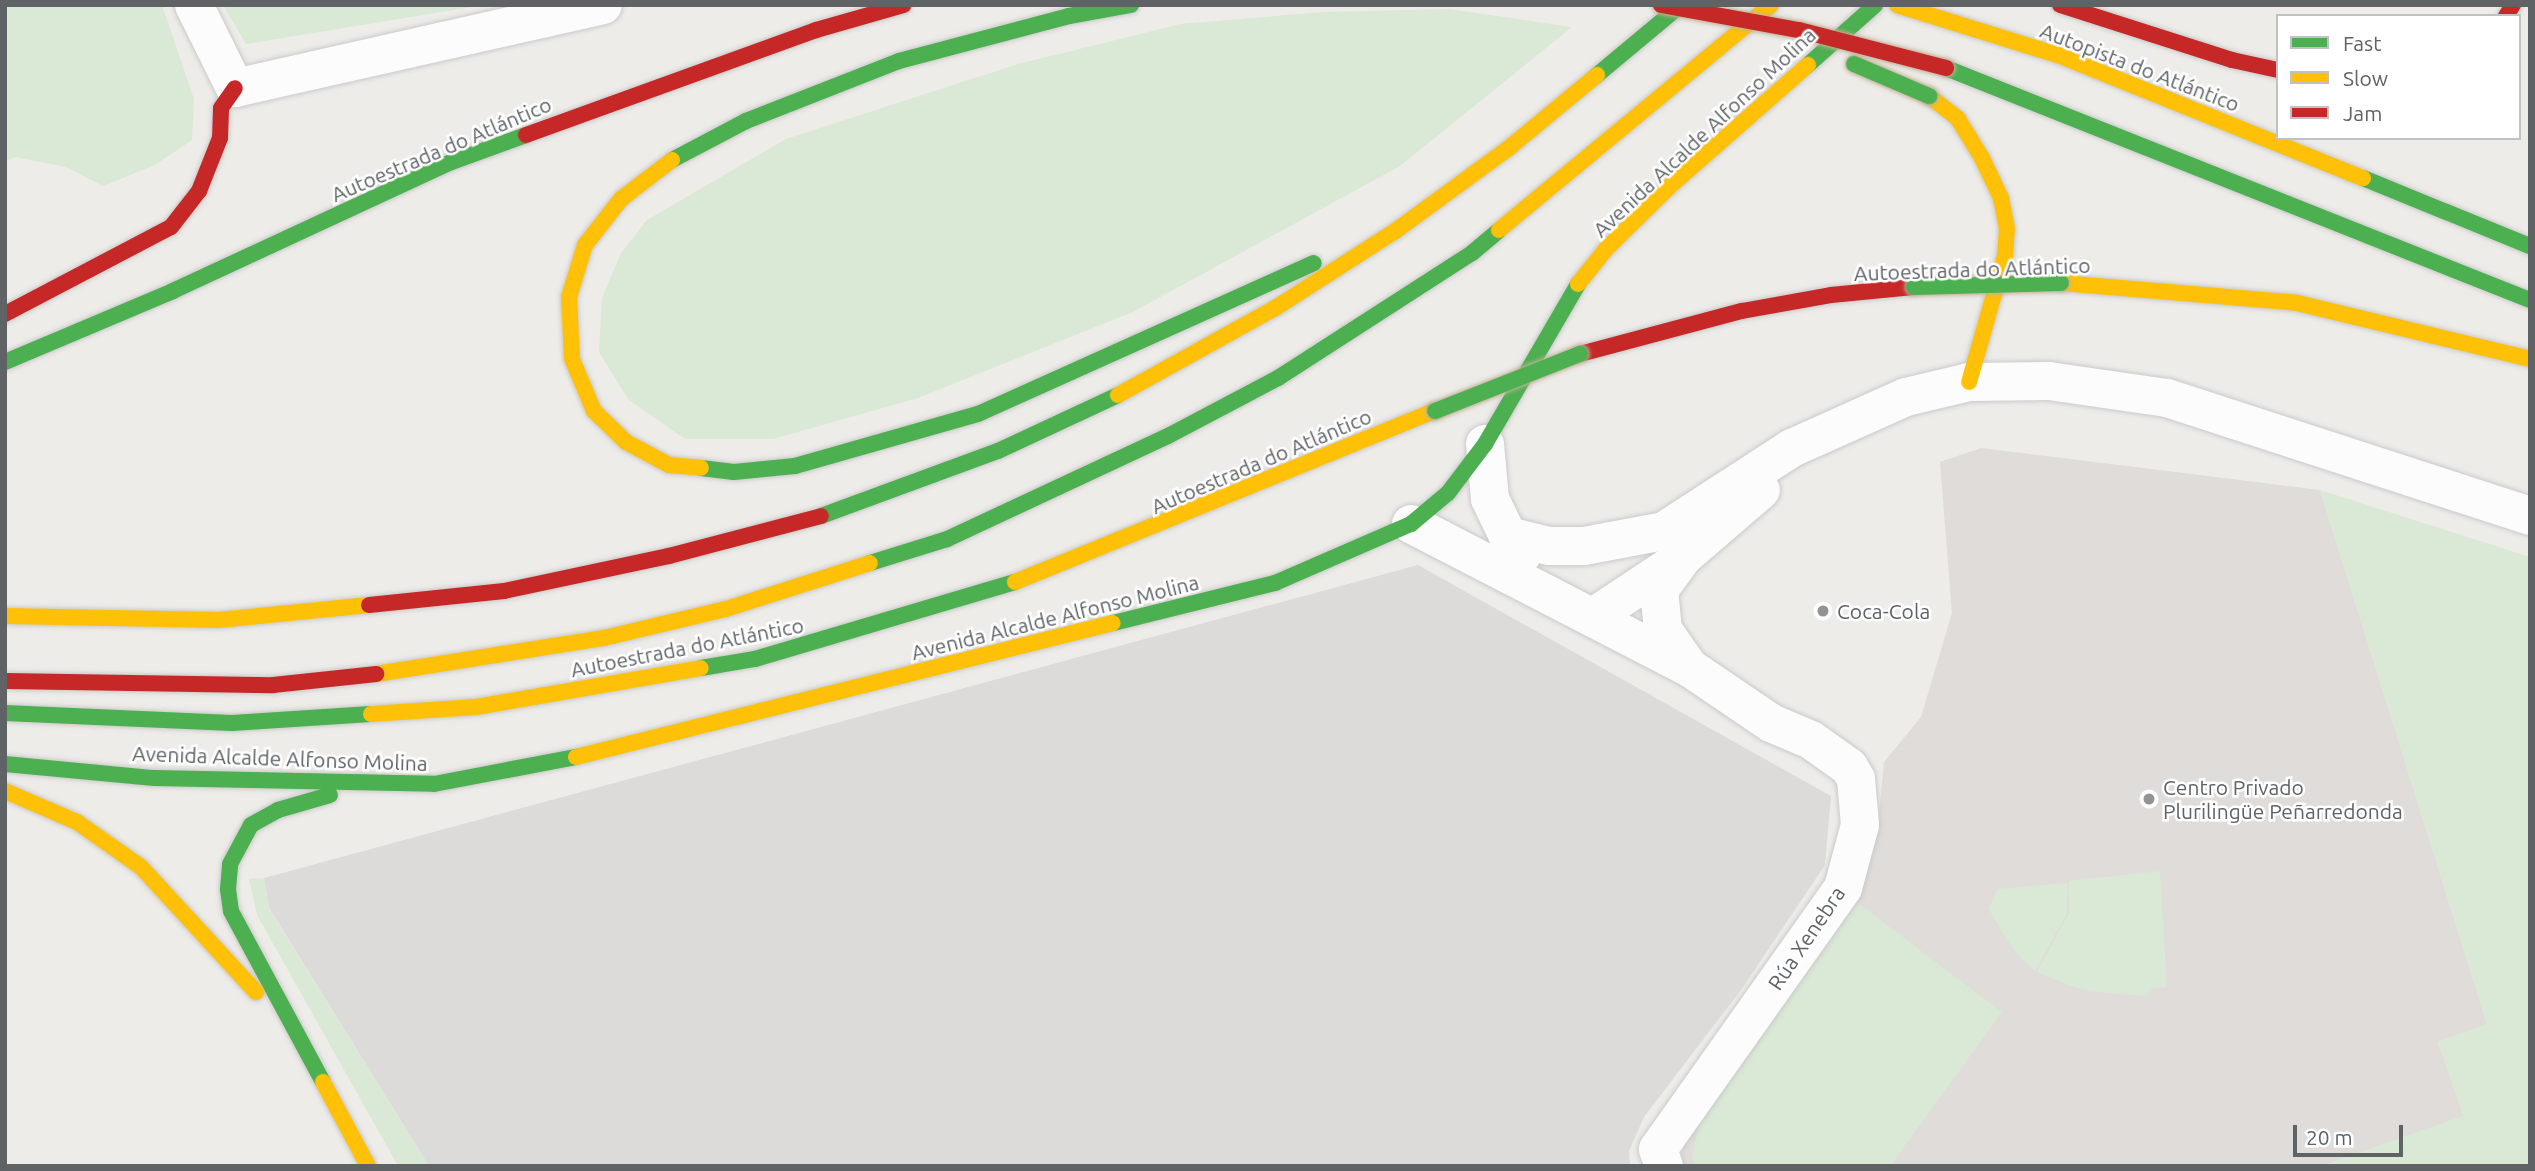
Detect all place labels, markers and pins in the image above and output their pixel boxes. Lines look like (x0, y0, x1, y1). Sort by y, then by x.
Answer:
place label: Coca-Cola (1837, 598, 1930, 624)
marker: Coca-Cola (1815, 603, 1831, 619)
place label: Centro Privado Plurilingüe Peñarredonda (2163, 774, 2403, 824)
marker: Centro Privado Plurilingüe Peñarredonda (2141, 791, 2157, 807)

